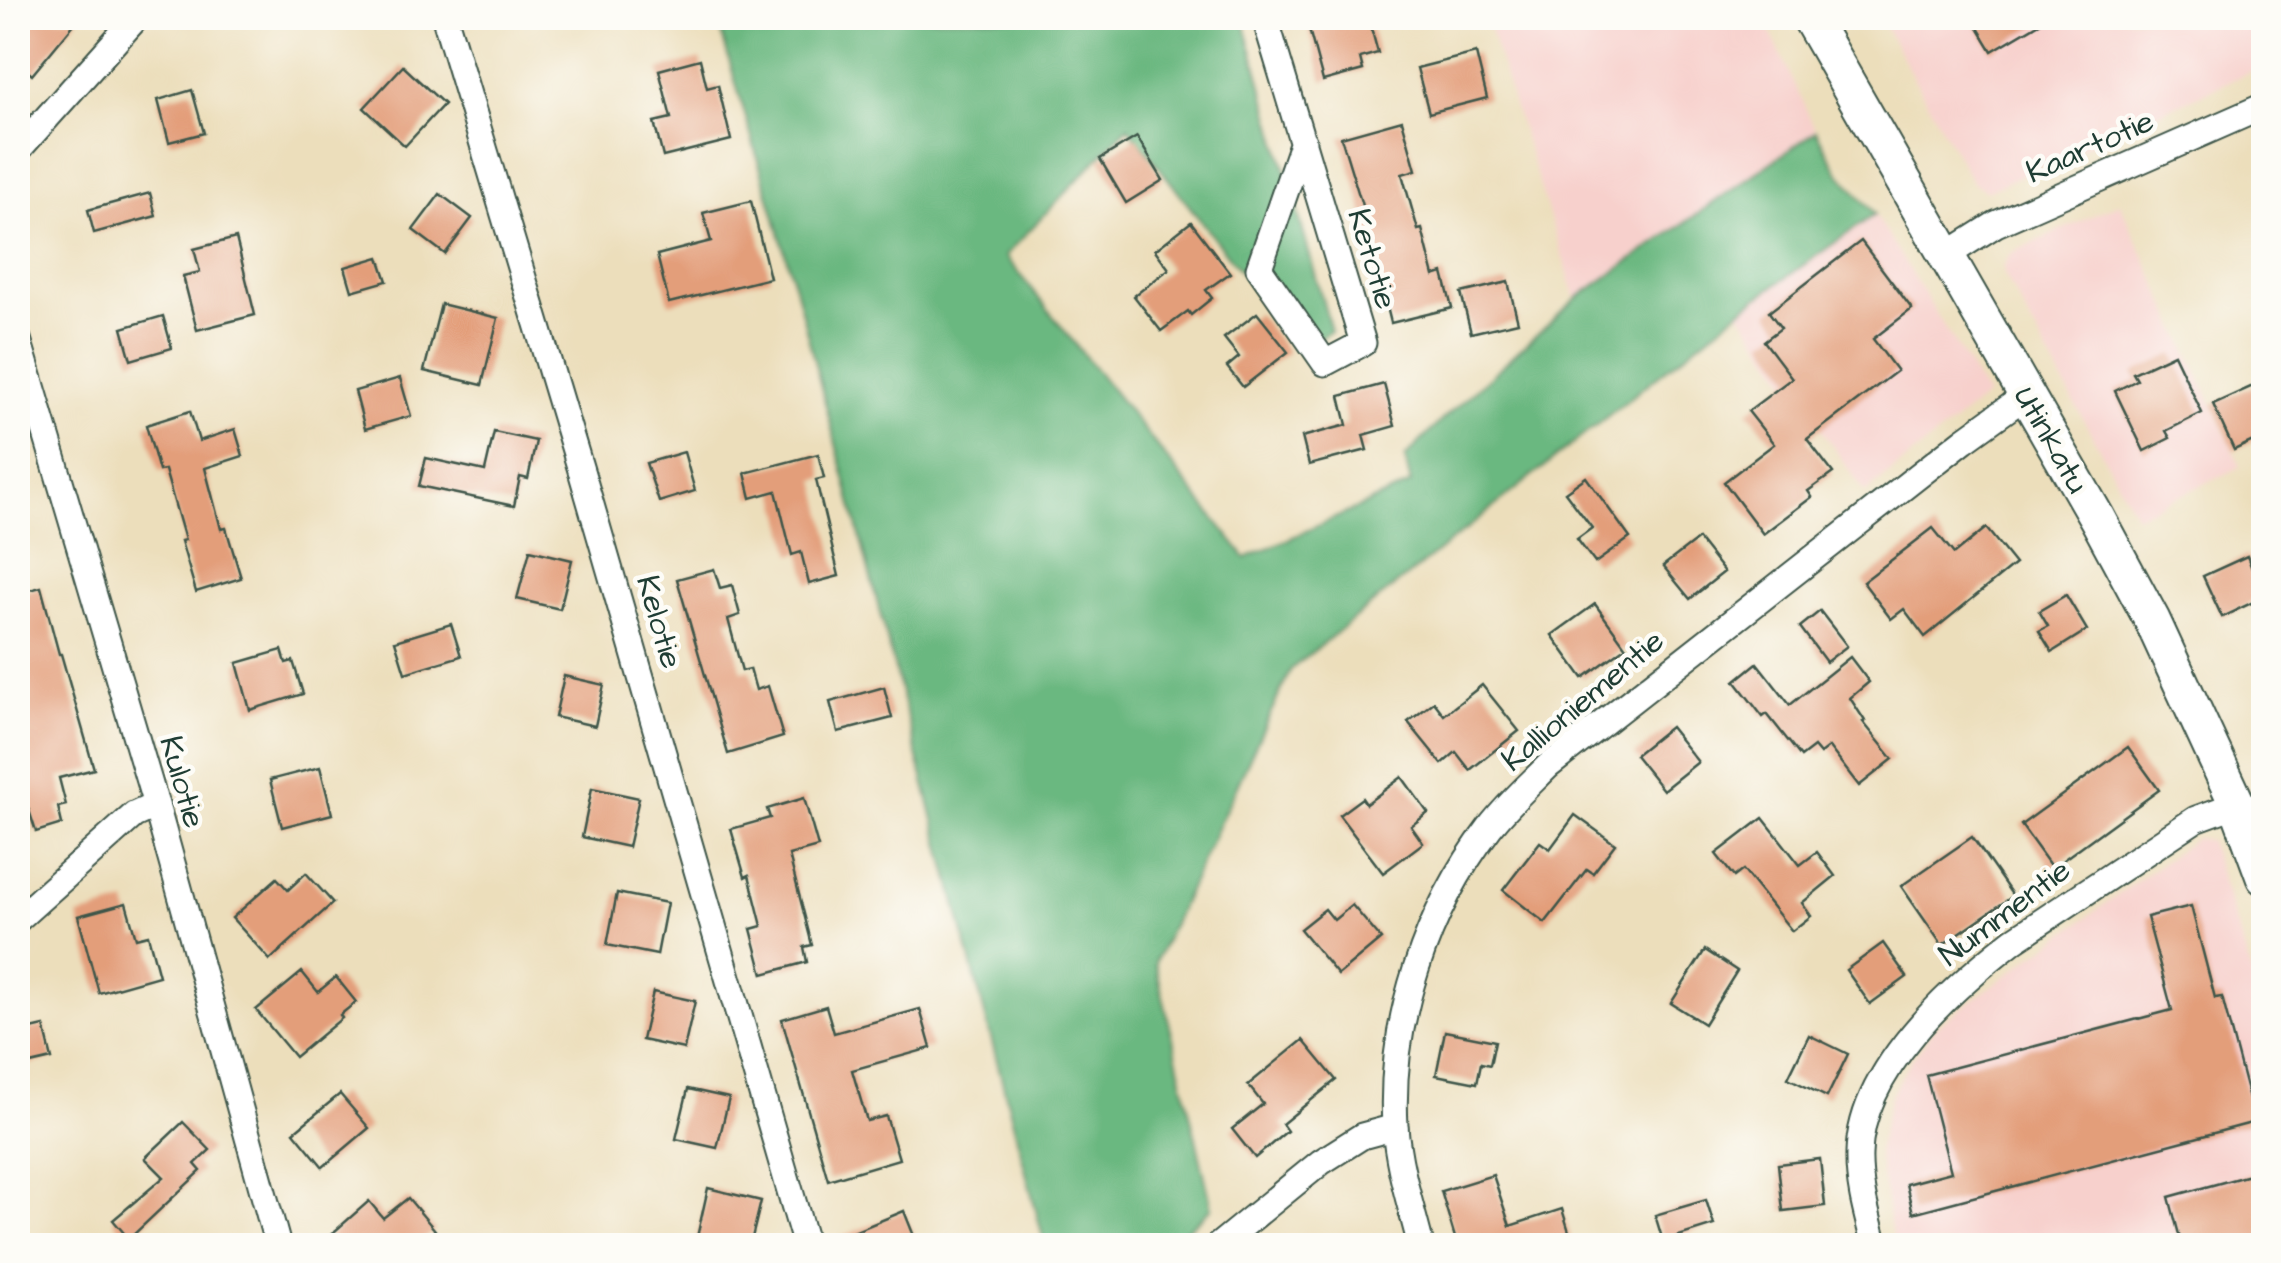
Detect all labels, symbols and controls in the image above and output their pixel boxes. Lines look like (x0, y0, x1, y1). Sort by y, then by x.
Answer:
street label: Kaartotie (2019, 99, 2161, 195)
street label: Ketotie (1335, 203, 1409, 315)
street label: Utinkatu (2002, 378, 2100, 502)
street label: Kelotie (624, 570, 694, 674)
street label: Kallioniementie (1492, 619, 1674, 783)
street label: Kulotie (147, 731, 217, 833)
street label: Nummentie (1930, 849, 2080, 977)

